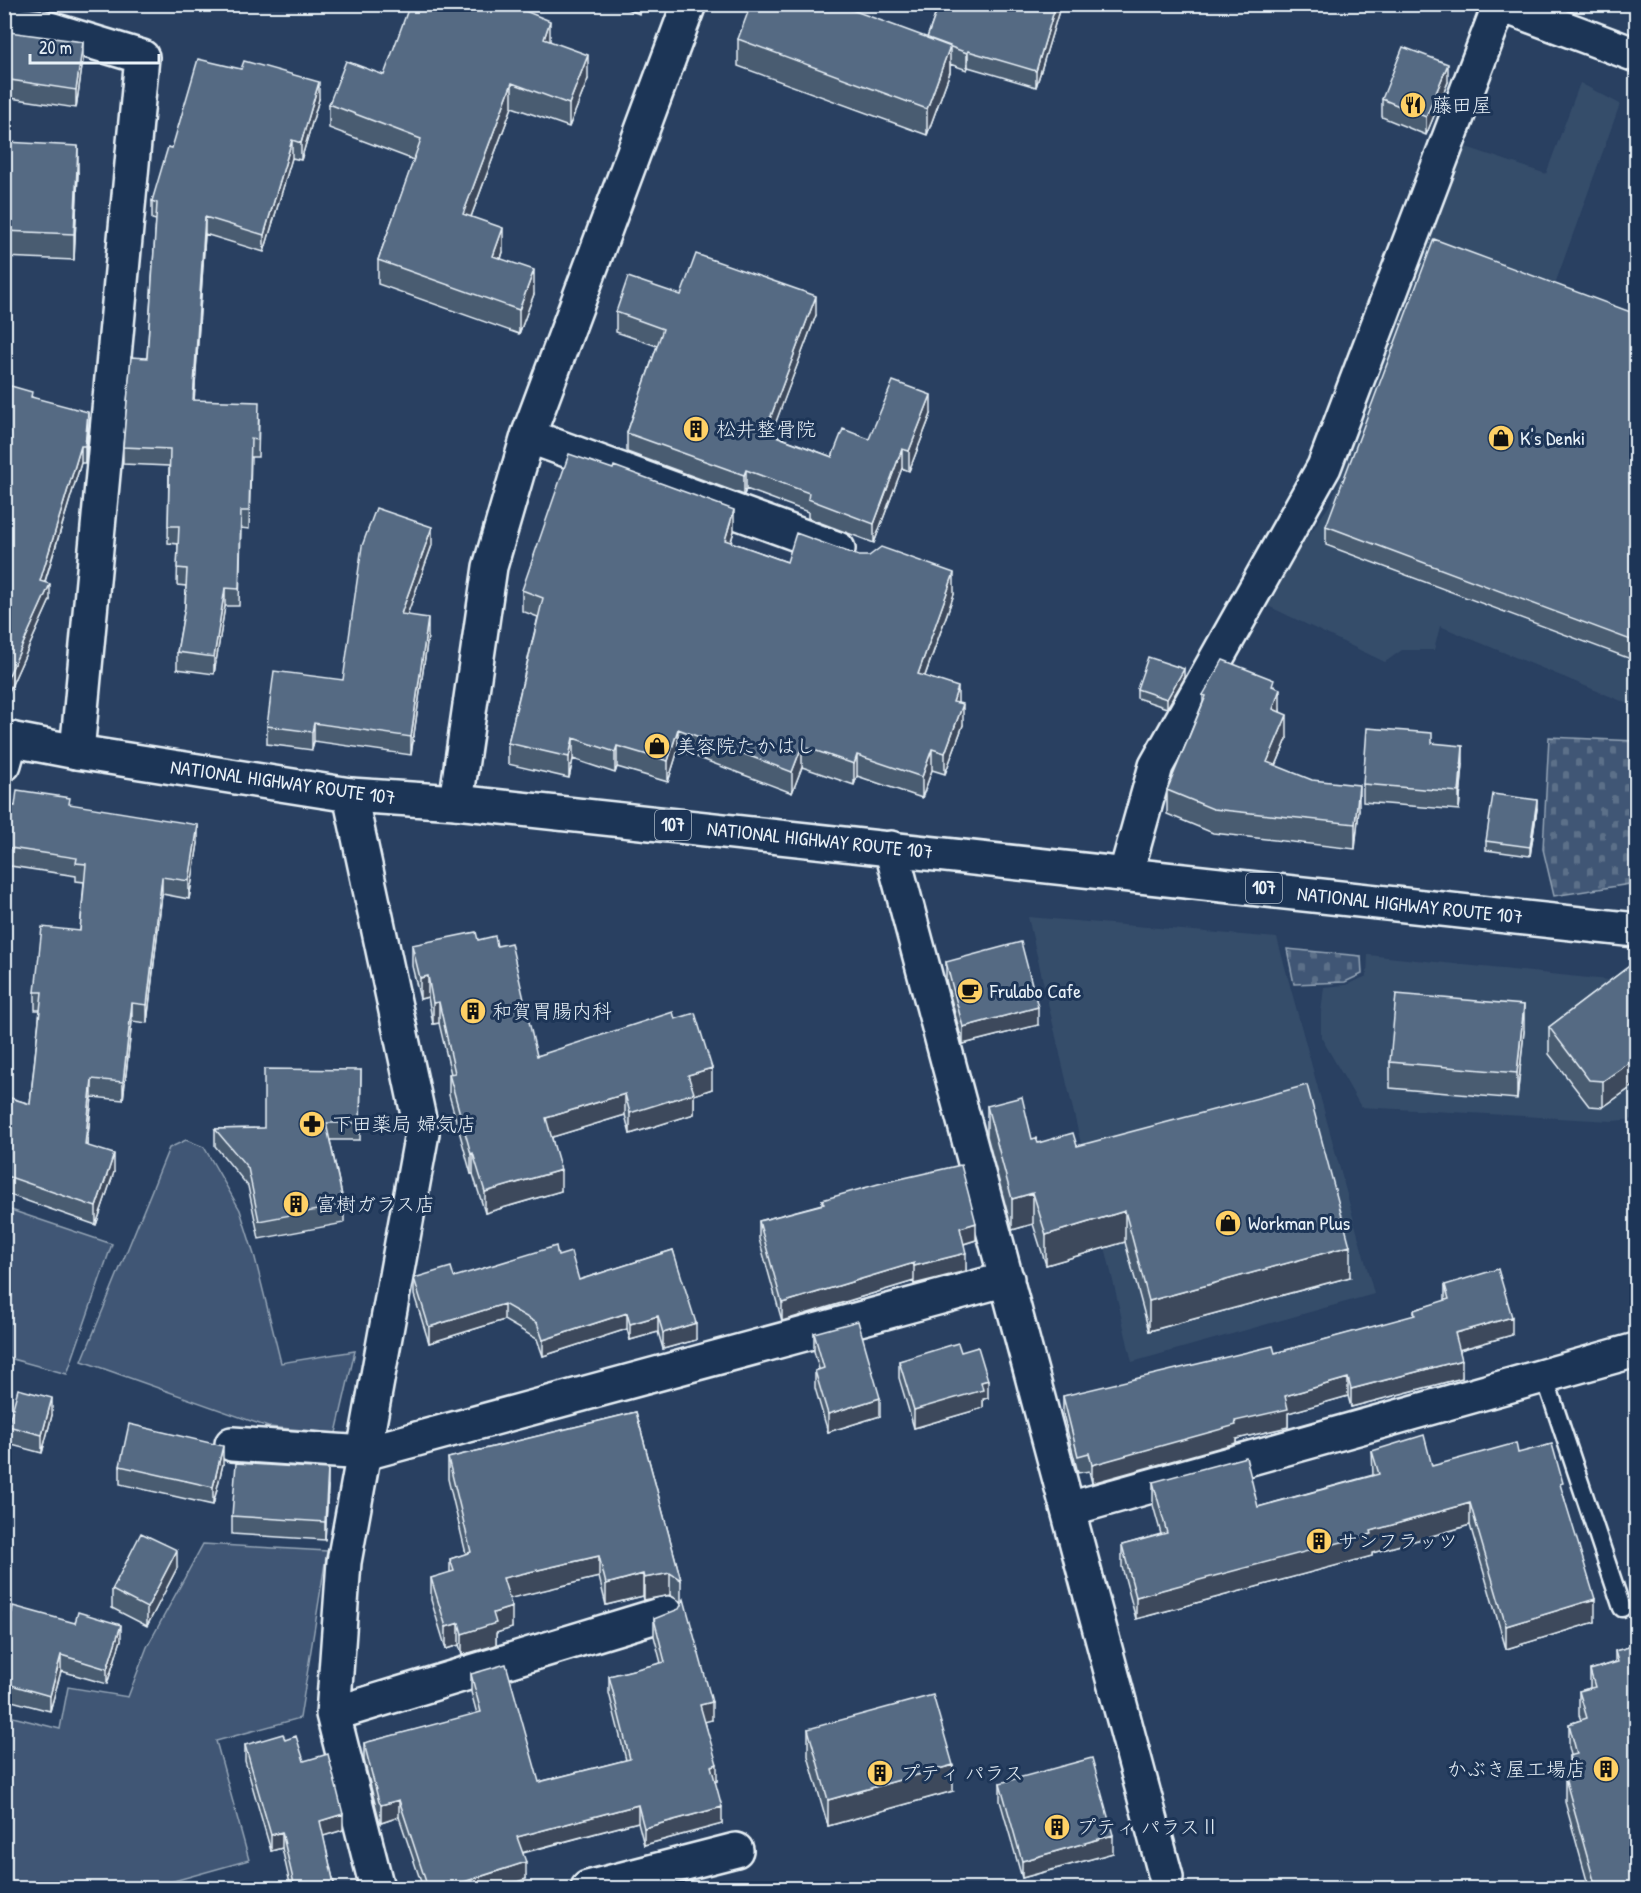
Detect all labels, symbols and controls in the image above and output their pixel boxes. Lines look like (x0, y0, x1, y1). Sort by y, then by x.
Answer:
scale bar (30, 27, 159, 65)
text: 20 m (39, 35, 72, 60)
restaurant icon: 藤田屋 (1398, 90, 1428, 120)
place label: 藤田屋 (1432, 91, 1492, 118)
building icon: 松井整骨院 (681, 414, 711, 444)
place label: 松井整骨院 (716, 415, 816, 442)
shop icon: K's Denki (1486, 423, 1516, 453)
place label: K's Denki (1520, 424, 1585, 451)
shop icon: 美容院たかはし (642, 731, 672, 761)
place label: 美容院たかはし (676, 732, 816, 759)
street label: NATIONAL HIGHWAY ROUTE 107 (169, 752, 397, 811)
road number: 107 (655, 810, 691, 840)
street label: NATIONAL HIGHWAY ROUTE 107 (706, 814, 934, 865)
road number: 107 (1246, 873, 1282, 903)
street label: NATIONAL HIGHWAY ROUTE 107 (1296, 879, 1524, 930)
cafe icon: Frulabo Cafe (955, 976, 985, 1006)
place label: Frulabo Cafe (989, 977, 1081, 1004)
building icon: 和賀胃腸内科 (458, 996, 488, 1026)
place label: 和賀胃腸内科 (492, 997, 612, 1024)
pharmacy icon: 下田薬局 婦気店 (297, 1109, 327, 1139)
place label: 下田薬局 婦気店 (332, 1110, 477, 1137)
building icon: 富樹ガラス店 (281, 1189, 311, 1219)
place label: 富樹ガラス店 (316, 1190, 435, 1217)
shop icon: Workman Plus (1213, 1208, 1243, 1238)
place label: Workman Plus (1248, 1209, 1350, 1236)
building icon: サンフラッツ (1304, 1526, 1334, 1556)
place label: サンフラッツ (1338, 1527, 1458, 1554)
building icon: かぶき屋工場店 (1591, 1754, 1621, 1784)
place label: かぶき屋工場店 (1447, 1755, 1586, 1782)
building icon: プティ パラス (865, 1758, 895, 1788)
place label: プティ パラス (900, 1759, 1024, 1786)
building icon: プティ パラスⅡ (1042, 1812, 1072, 1842)
place label: プティ パラスⅡ (1076, 1813, 1220, 1840)

